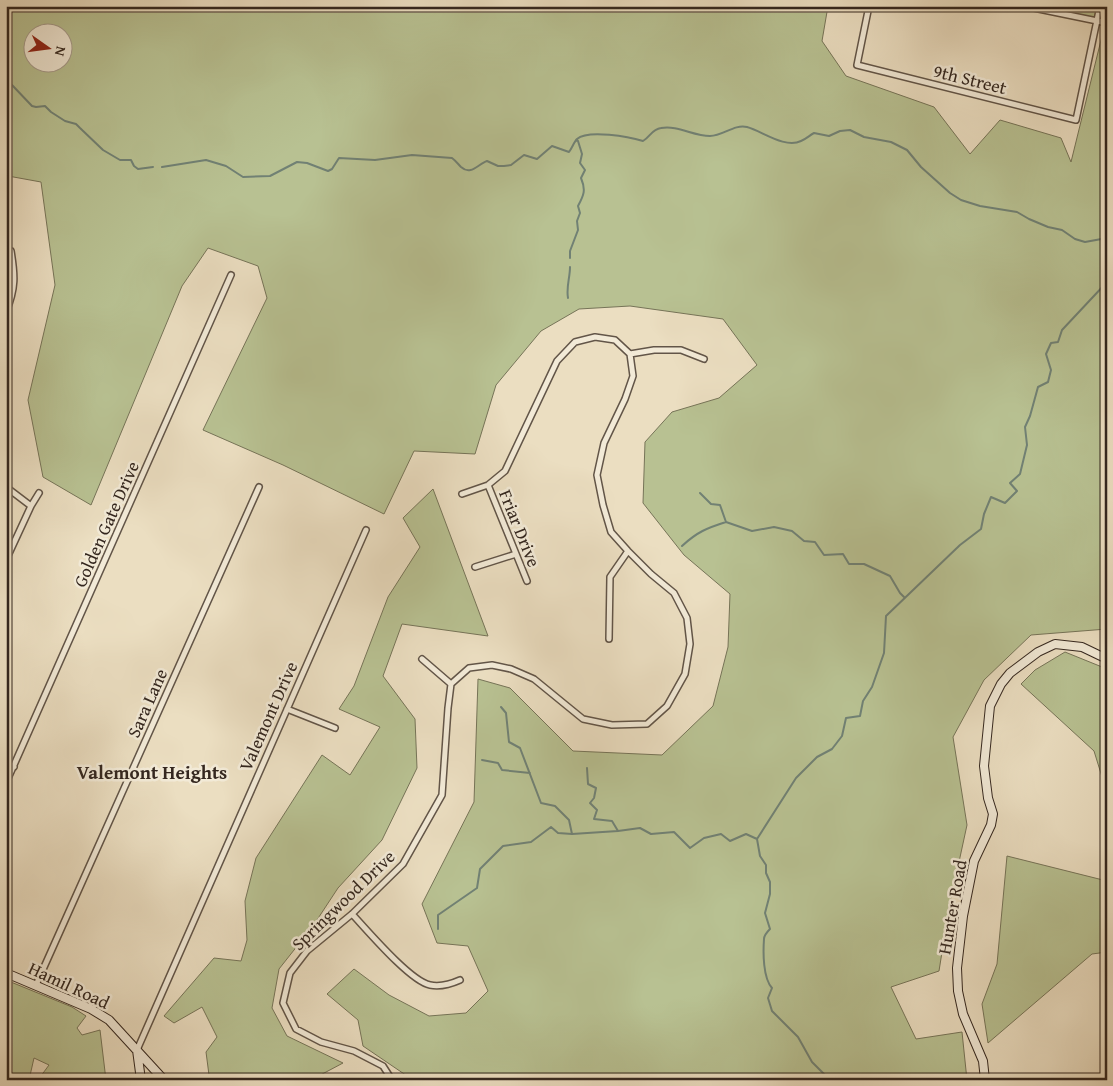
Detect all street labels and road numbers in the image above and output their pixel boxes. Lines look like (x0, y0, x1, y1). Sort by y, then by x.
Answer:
street label: 9th Street (931, 57, 1010, 101)
street label: Golden Gate Drive (66, 457, 146, 591)
street label: Friar Drive (492, 485, 548, 571)
street label: Valemont Drive (232, 657, 304, 775)
street label: Sara Lane (120, 664, 174, 742)
street label: Springwood Drive (285, 843, 401, 957)
street label: Hunter Road (930, 857, 974, 956)
street label: Hamil Road (24, 954, 114, 1016)

